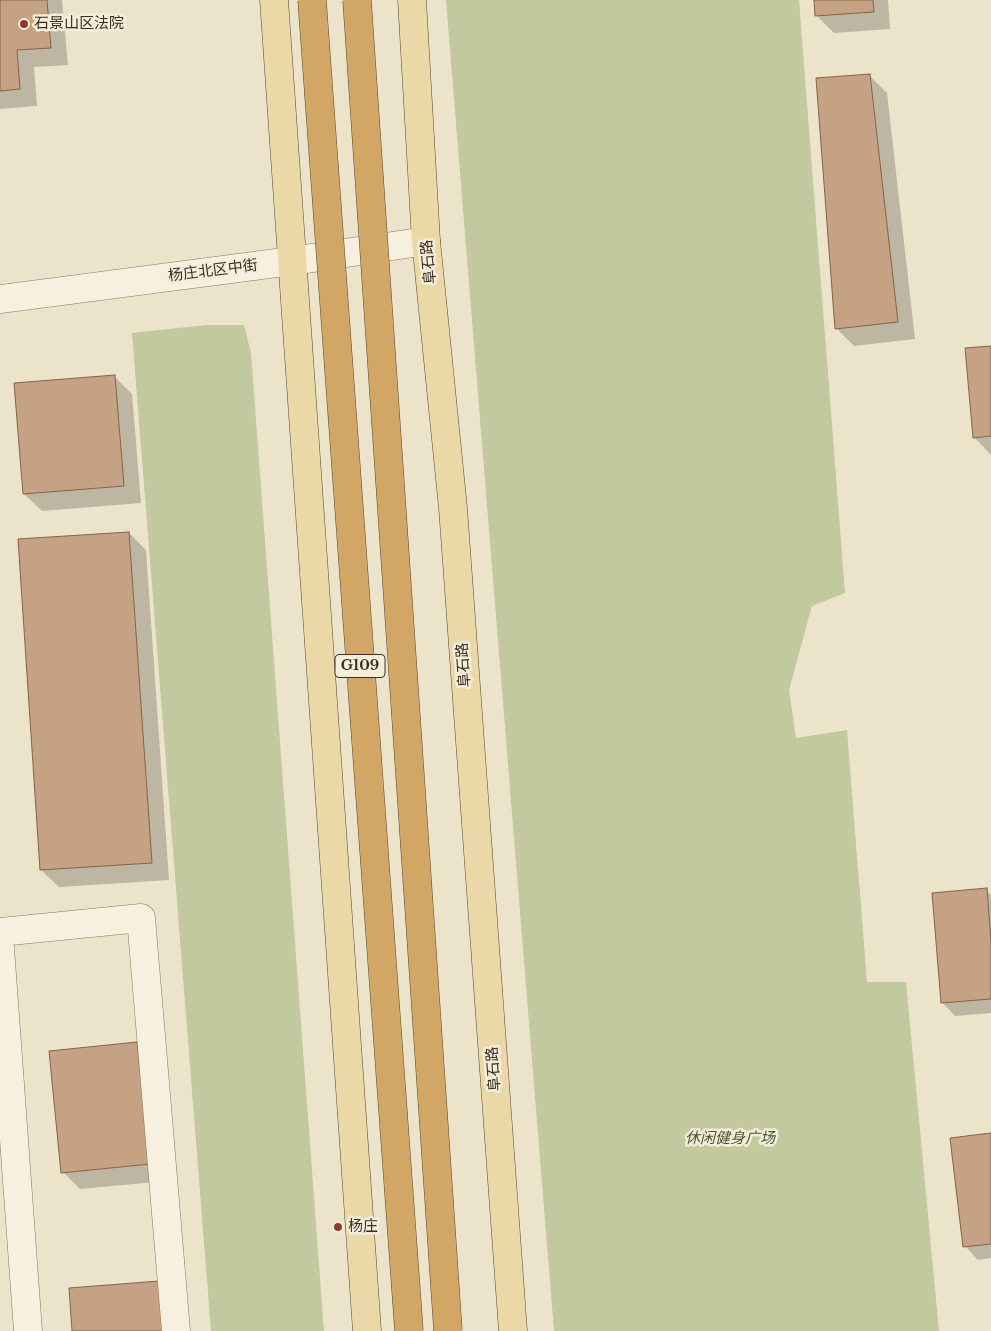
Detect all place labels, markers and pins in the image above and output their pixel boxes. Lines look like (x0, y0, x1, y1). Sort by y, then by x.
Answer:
place label: 石景山区法院 (34, 15, 124, 33)
marker: 石景山区法院 (18, 18, 30, 30)
place label: 杨庄 (348, 1218, 378, 1236)
marker: 杨庄 (332, 1221, 344, 1233)

